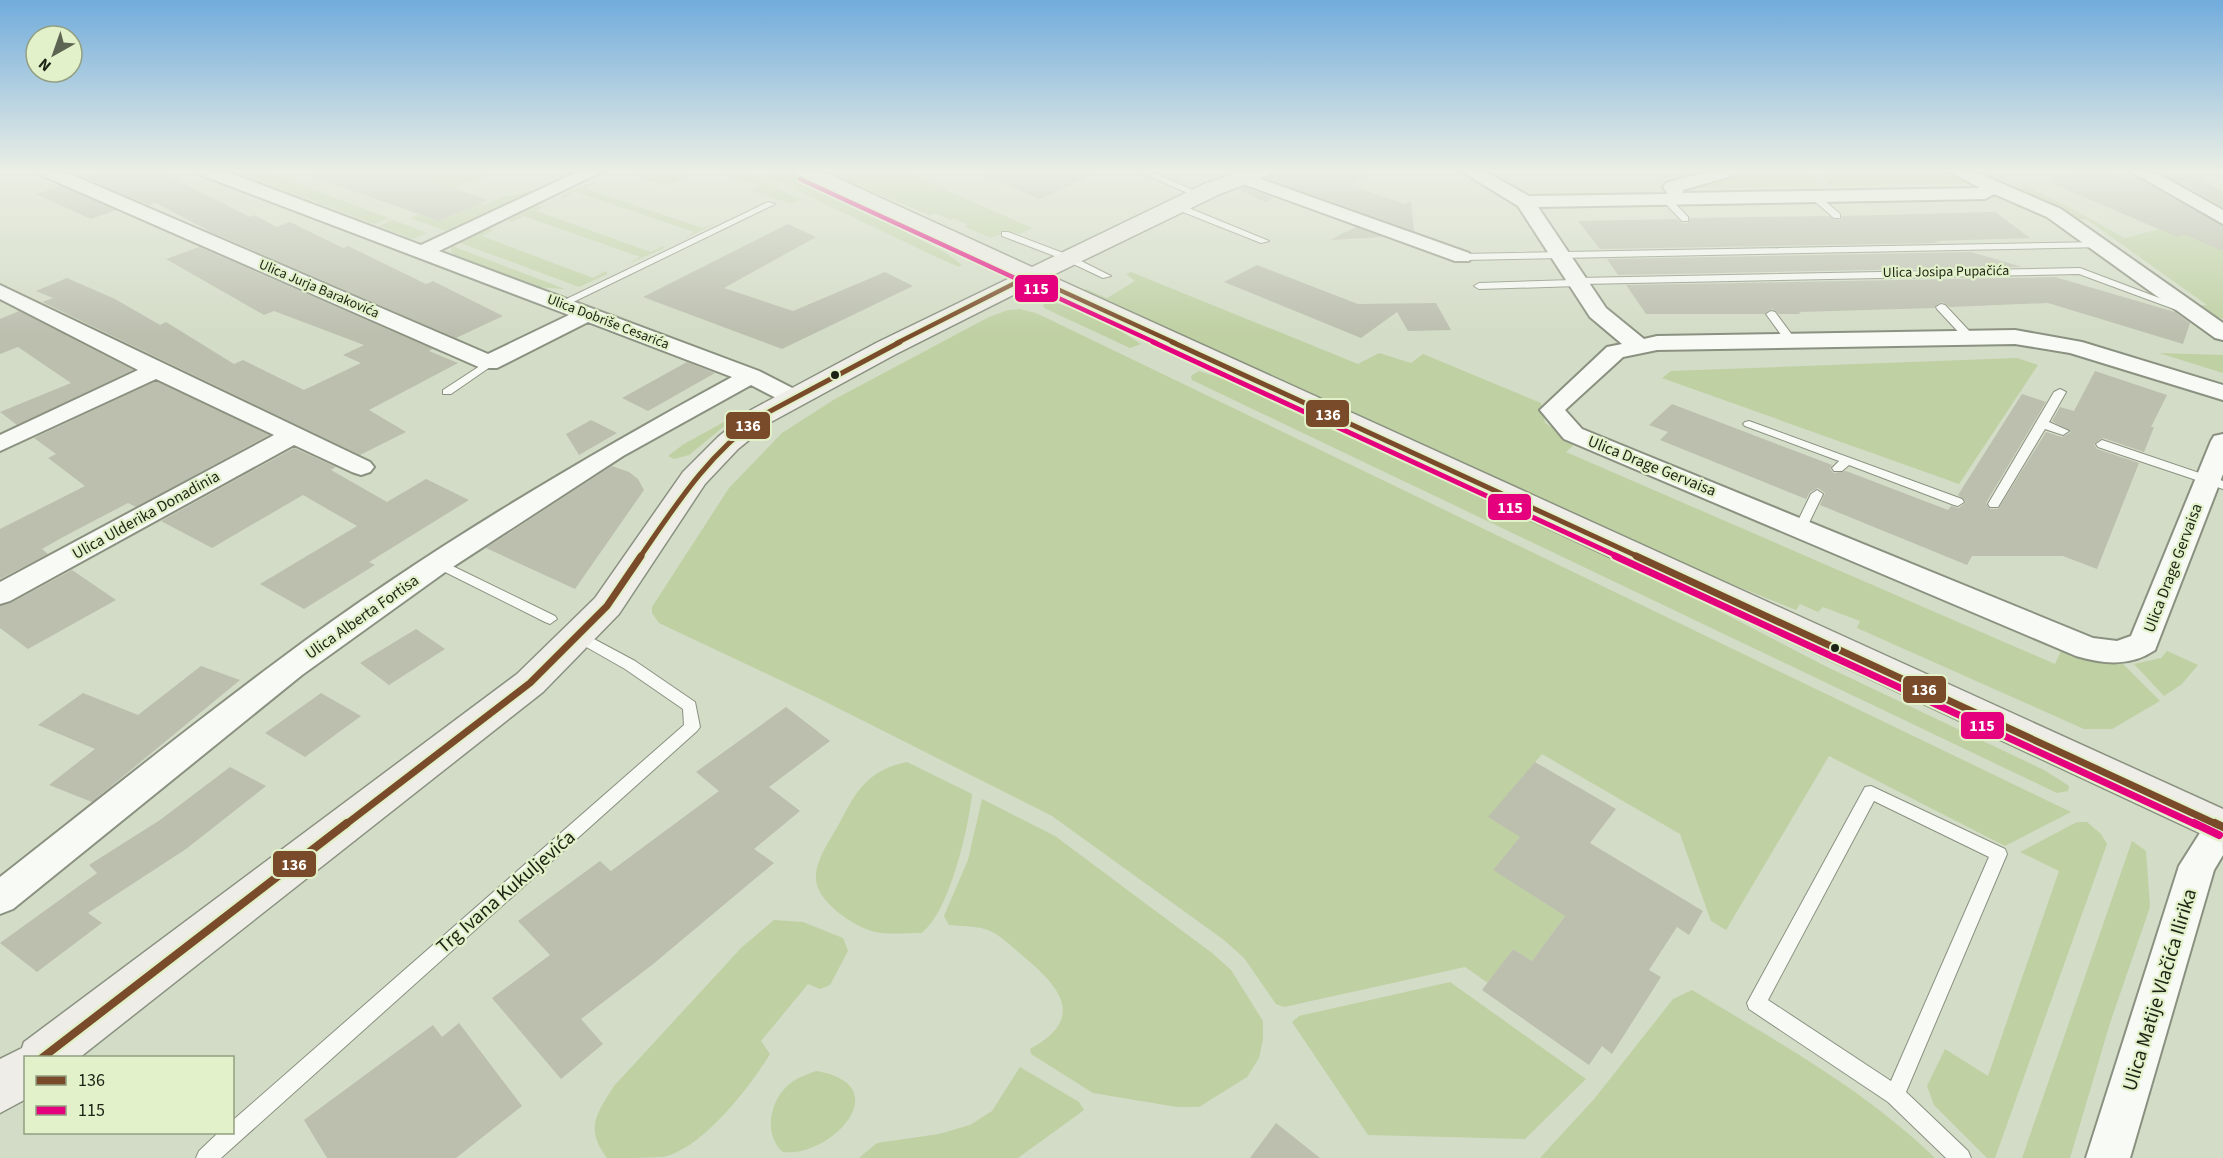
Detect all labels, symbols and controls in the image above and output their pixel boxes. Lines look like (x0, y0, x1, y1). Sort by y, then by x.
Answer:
north arrow (24, 24, 84, 84)
text: N (34, 53, 56, 77)
street label: Ulica Jurja Barakovića (256, 255, 382, 323)
street label: Ulica Josipa Pupačića (1883, 261, 2009, 283)
line badge: 115 (1014, 274, 1059, 303)
text: 115 (1023, 278, 1049, 300)
street label: Ulica Dobriše Cesarića (544, 289, 672, 355)
unlabelled marker (829, 369, 841, 381)
line badge: 136 (1305, 399, 1350, 428)
text: 136 (1315, 404, 1341, 426)
line badge: 136 (725, 411, 771, 440)
text: 136 (735, 415, 761, 437)
street label: Ulica Drage Gervaisa (1585, 430, 1719, 502)
street label: Ulica Ulderika Donadinia (68, 465, 224, 565)
line badge: 115 (1487, 493, 1532, 521)
text: 115 (1497, 497, 1523, 519)
street label: Ulica Drage Gervaisa (2138, 500, 2208, 636)
street label: Ulica Alberta Fortisa (301, 570, 423, 664)
unlabelled marker (1829, 642, 1841, 654)
line badge: 136 (1902, 675, 1947, 704)
text: 136 (1911, 679, 1937, 701)
line badge: 115 (1960, 711, 2005, 740)
text: 115 (1969, 715, 1995, 737)
street label: Trg Ivana Kukuljevića (430, 824, 582, 960)
line badge: 136 (272, 850, 317, 878)
text: 136 (281, 854, 307, 876)
street label: Ulica Matije Vlačića Ilirika (2116, 885, 2204, 1095)
legend (24, 1056, 234, 1134)
text: 136 (78, 1068, 105, 1093)
text: 115 (78, 1098, 105, 1123)

